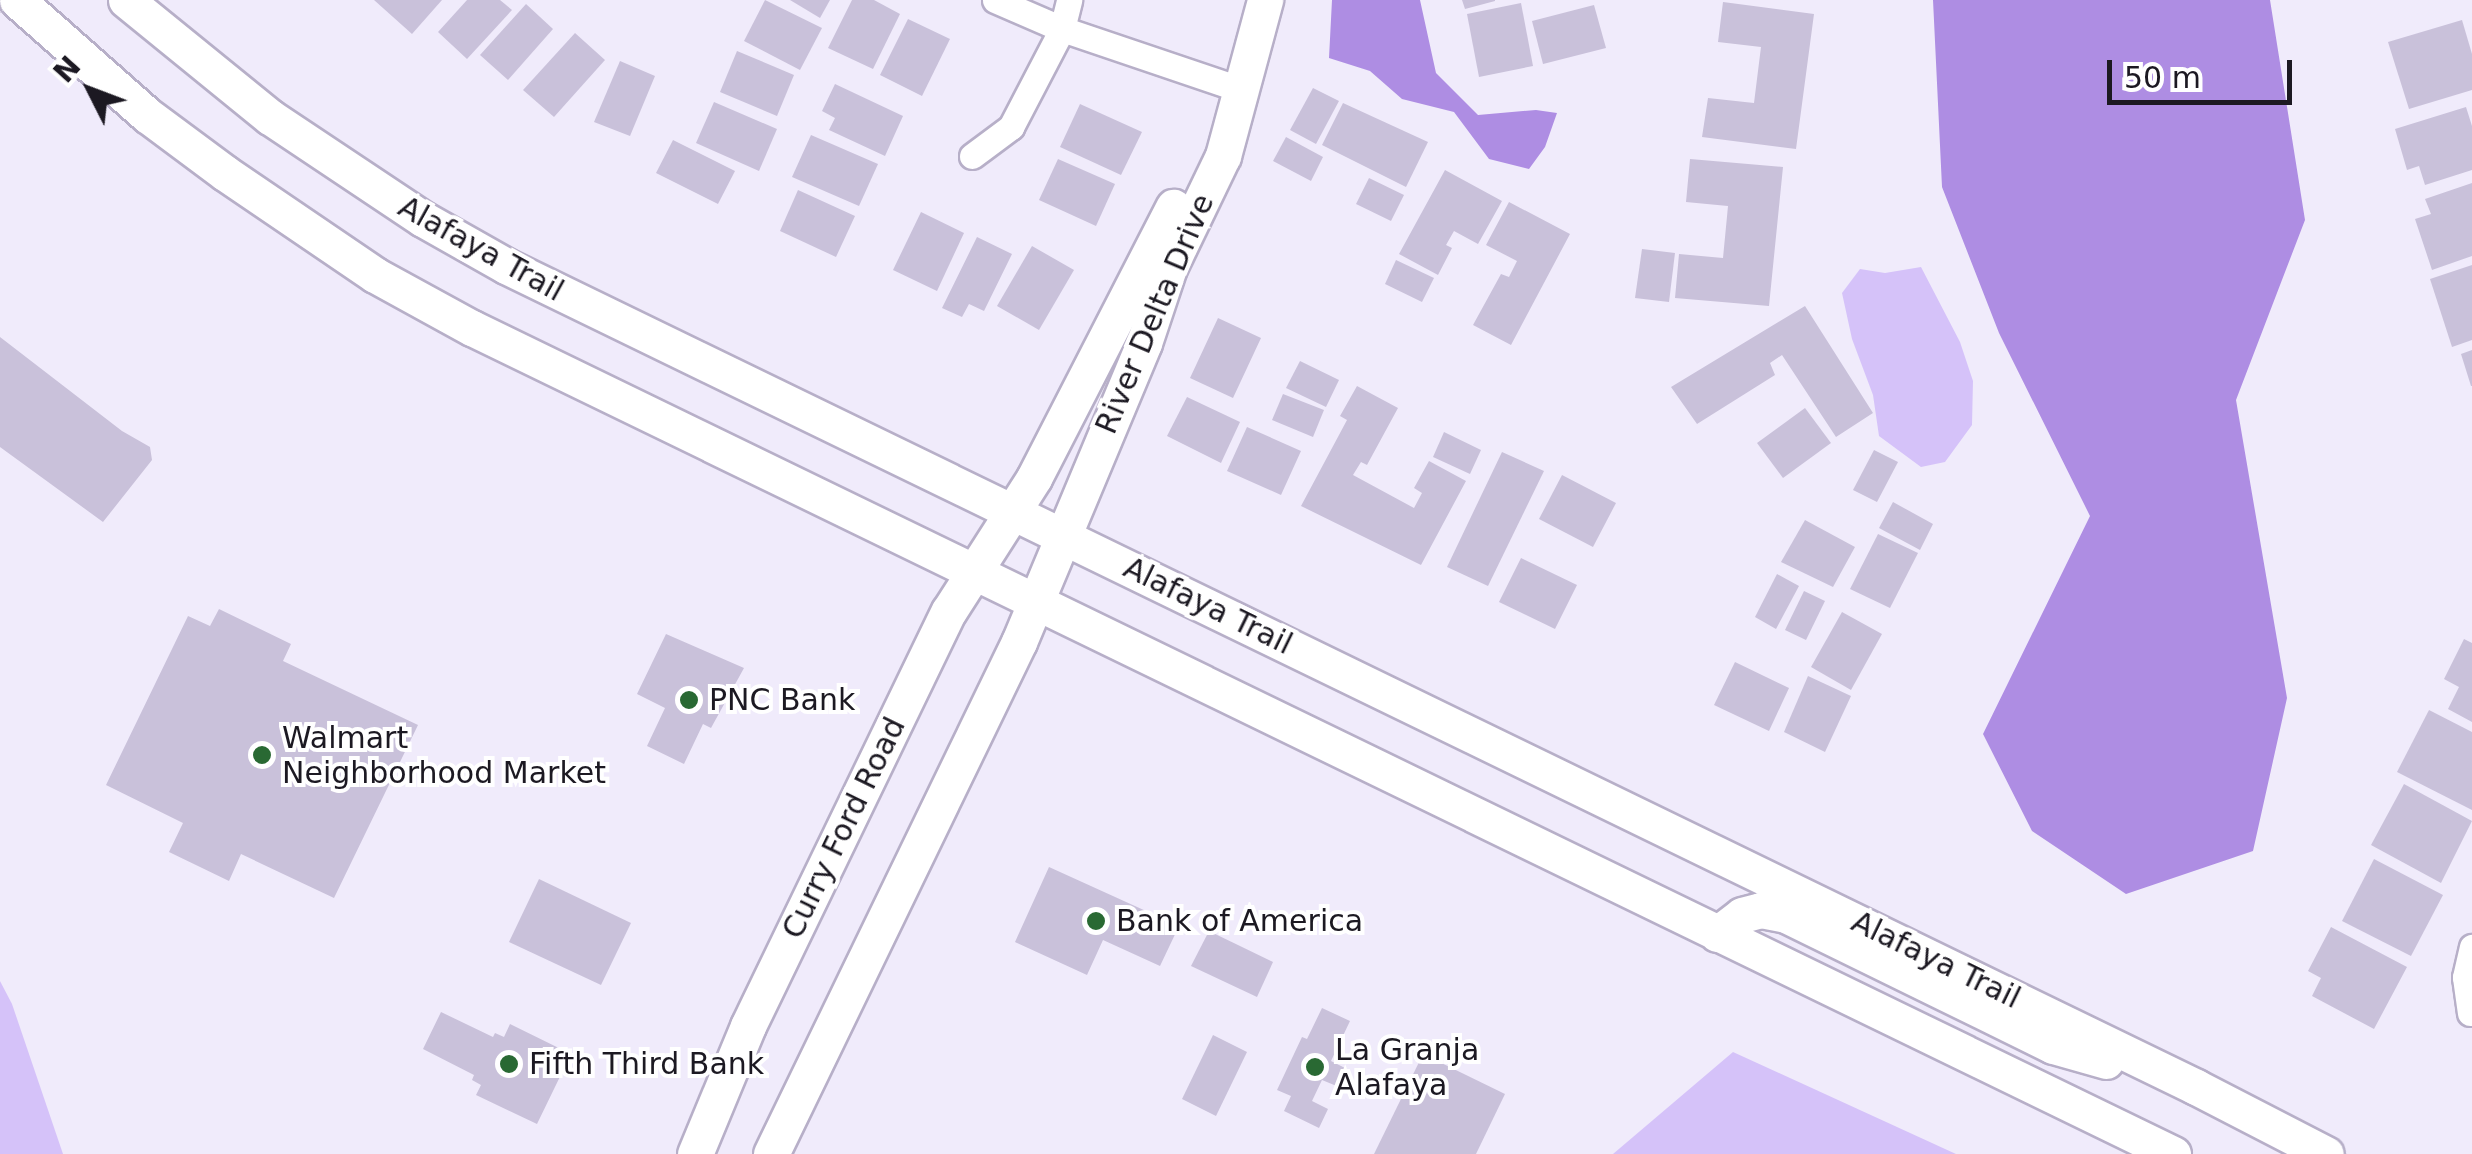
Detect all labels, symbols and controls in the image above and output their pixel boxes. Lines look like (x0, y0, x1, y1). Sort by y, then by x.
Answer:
north arrow (40, 40, 140, 140)
scale bar (2112, 40, 2297, 102)
text: N (47, 50, 87, 89)
text: 50 m (2124, 60, 2201, 95)
street label: Alafaya Trail (392, 189, 570, 309)
street label: River Delta Drive (1088, 189, 1222, 439)
street label: Alafaya Trail (1118, 550, 1298, 662)
place label: PNC Bank (709, 682, 855, 718)
marker: PNC Bank (678, 689, 700, 711)
street label: Curry Ford Road (775, 712, 913, 944)
place label: Walmart Neighborhood Market (282, 720, 606, 790)
marker: Walmart Neighborhood Market (251, 744, 273, 766)
place label: Bank of America (1116, 903, 1363, 939)
street label: Alafaya Trail (1846, 904, 2026, 1016)
marker: Bank of America (1085, 910, 1107, 932)
place label: La Granja Alafaya (1335, 1032, 1479, 1102)
place label: Fifth Third Bank (529, 1046, 764, 1082)
marker: Fifth Third Bank (498, 1053, 520, 1075)
marker: La Granja Alafaya (1304, 1056, 1326, 1078)

